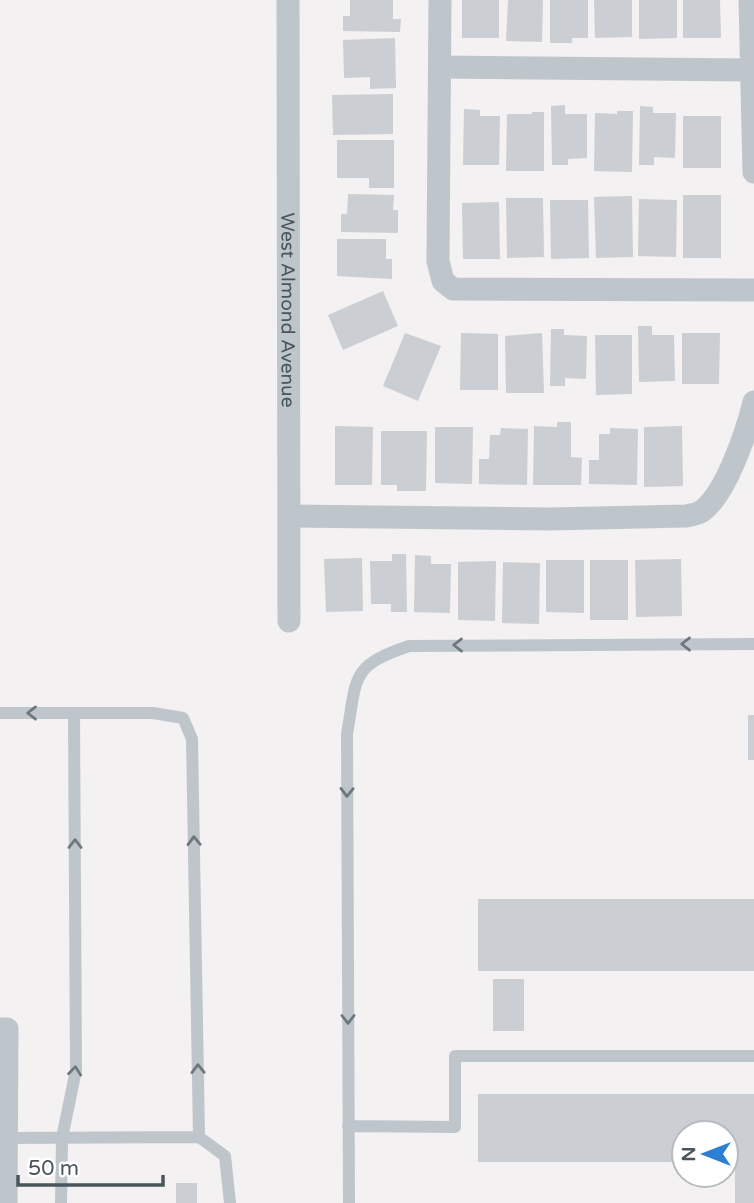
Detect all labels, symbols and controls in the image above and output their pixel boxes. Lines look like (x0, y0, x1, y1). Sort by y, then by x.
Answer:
street label: West Almond Avenue (276, 213, 299, 407)
one-way arrow (680, 636, 691, 652)
one-way arrow (453, 637, 463, 653)
one-way arrow (27, 705, 37, 721)
one-way arrow (339, 787, 355, 798)
one-way arrow (186, 836, 201, 847)
one-way arrow (67, 838, 83, 848)
one-way arrow (340, 1015, 356, 1025)
one-way arrow (190, 1063, 205, 1074)
one-way arrow (67, 1065, 82, 1077)
north arrow (670, 1119, 740, 1189)
scale bar (18, 1144, 163, 1188)
text: N (678, 1146, 700, 1162)
text: 50 m (28, 1156, 79, 1181)

